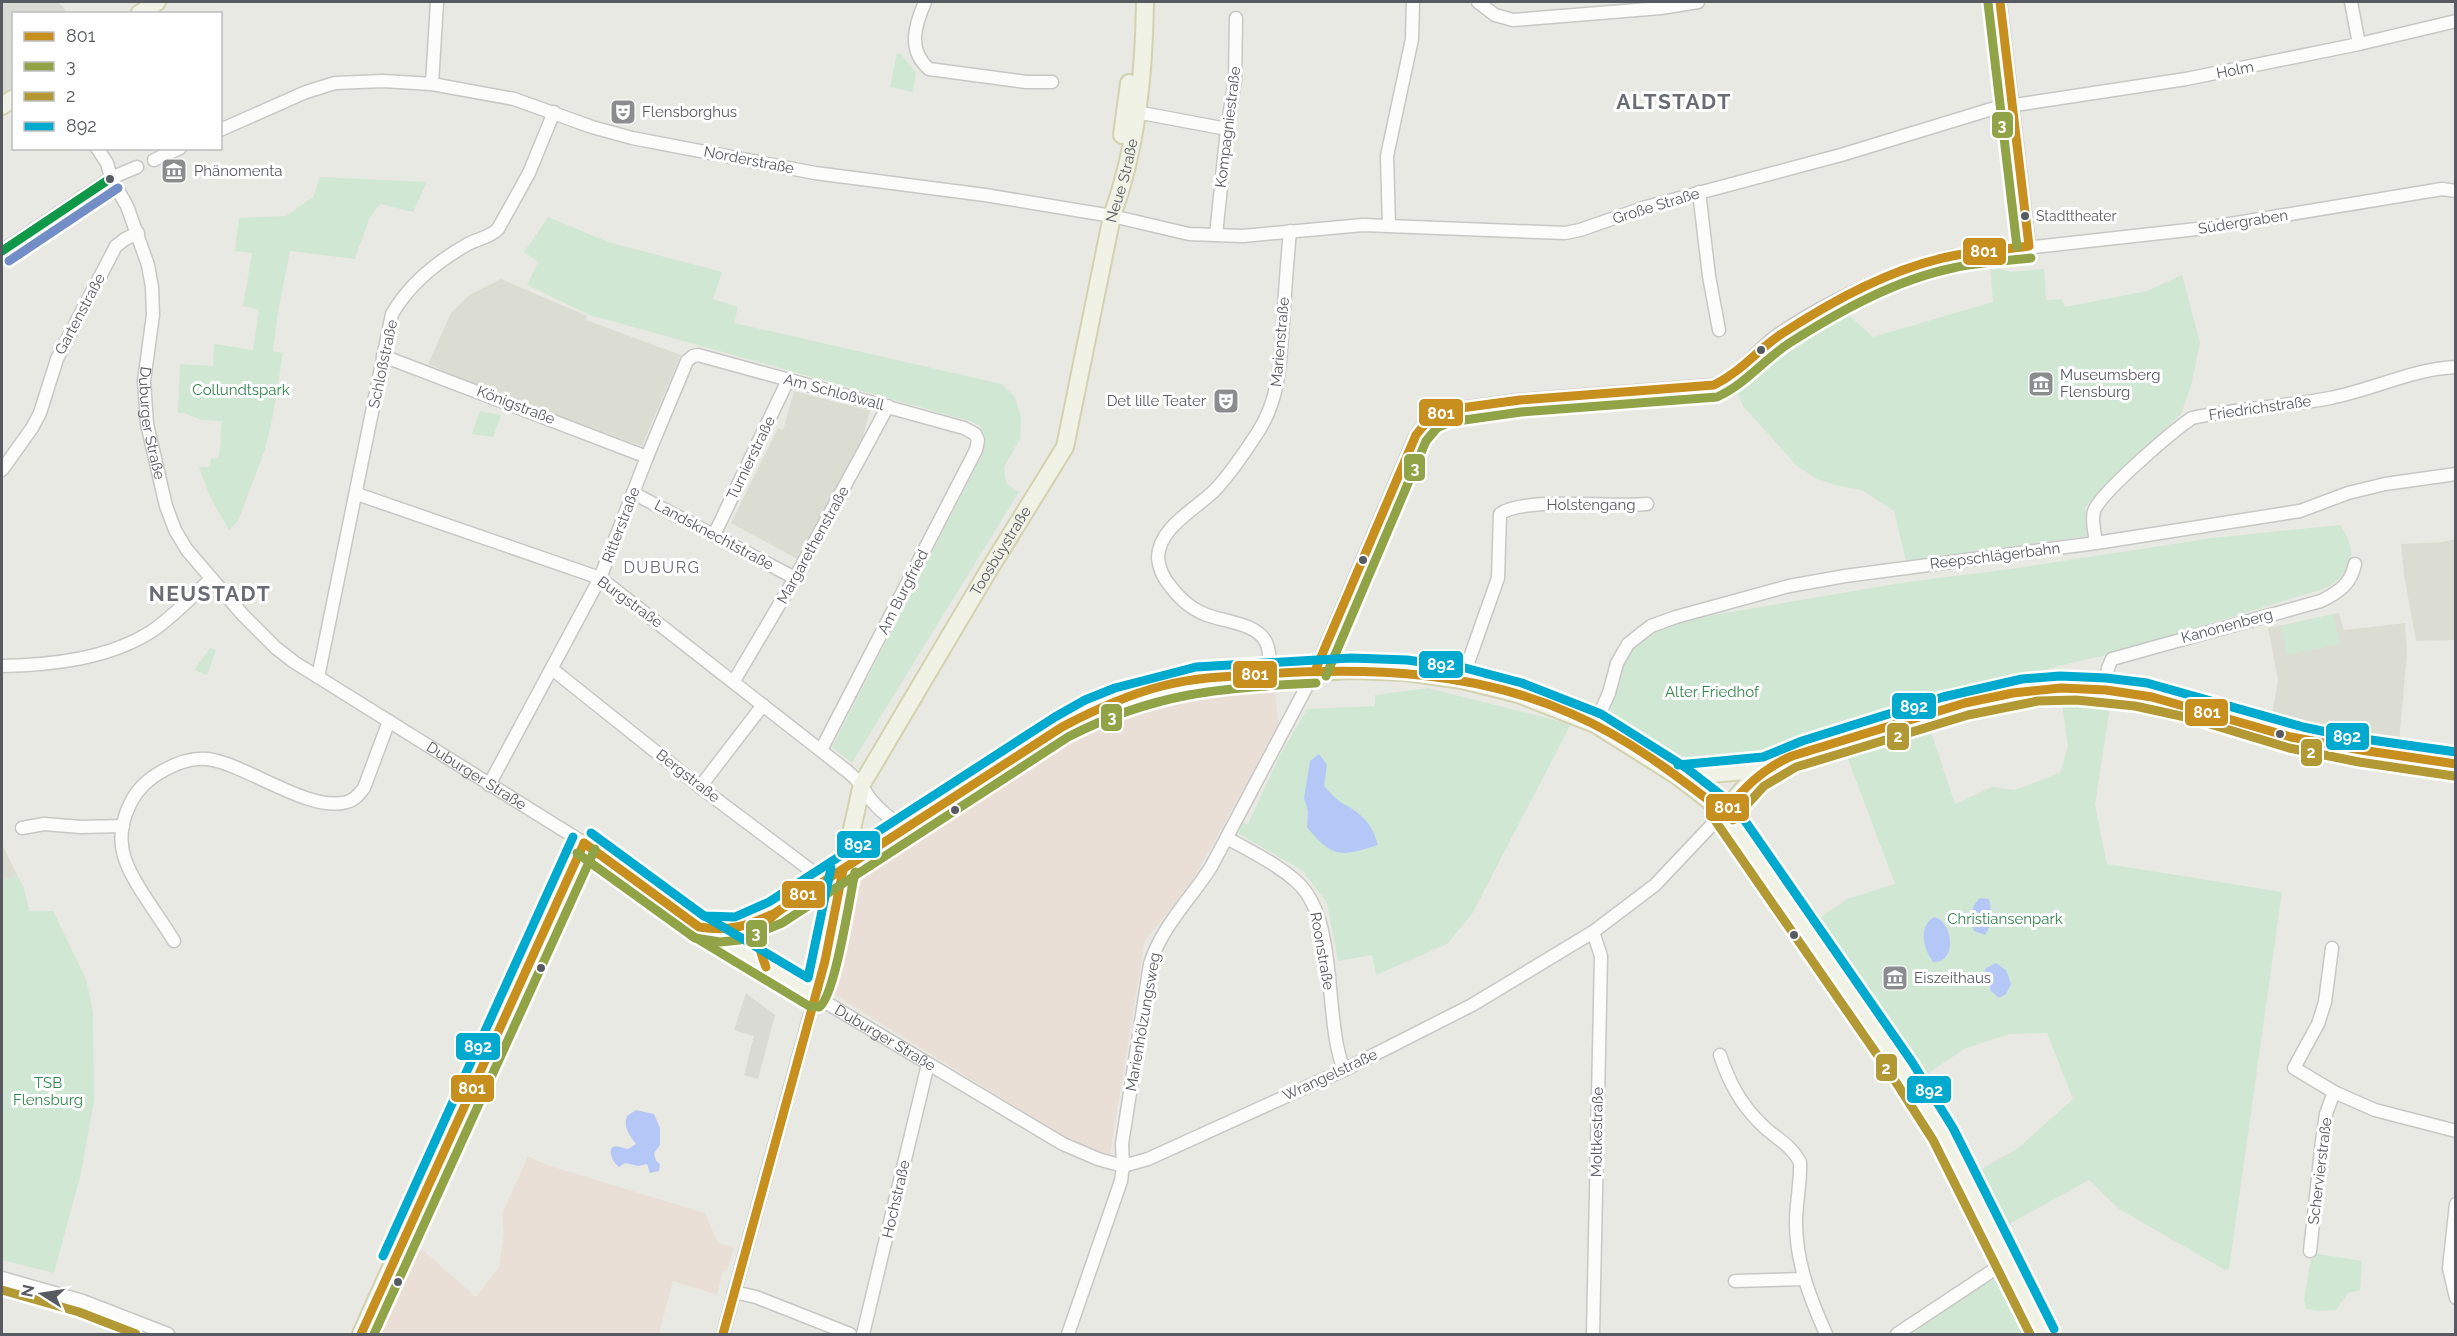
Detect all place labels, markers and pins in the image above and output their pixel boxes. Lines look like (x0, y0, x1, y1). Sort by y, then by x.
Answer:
theatre icon: Flensborghus (608, 97, 638, 127)
place label: Flensborghus (642, 103, 737, 121)
museum icon: Phänomenta (159, 156, 189, 186)
place label: Phänomenta (194, 162, 282, 180)
unlabelled marker (104, 173, 116, 185)
place label: Stadttheater (2036, 208, 2117, 224)
marker: Stadttheater (2019, 210, 2031, 222)
unlabelled marker (1755, 344, 1767, 356)
place label: Museumsberg Flensburg (2060, 366, 2160, 401)
museum icon: Museumsberg Flensburg (2026, 369, 2056, 399)
theatre icon: Det lille Teater (1211, 386, 1241, 416)
place label: Det lille Teater (1107, 392, 1207, 410)
unlabelled marker (1357, 554, 1369, 566)
unlabelled marker (2274, 728, 2286, 740)
unlabelled marker (949, 804, 961, 816)
unlabelled marker (1788, 929, 1800, 941)
unlabelled marker (535, 962, 547, 974)
museum icon: Eiszeithaus (1880, 963, 1910, 993)
place label: Eiszeithaus (1914, 969, 1991, 987)
unlabelled marker (392, 1276, 404, 1288)

